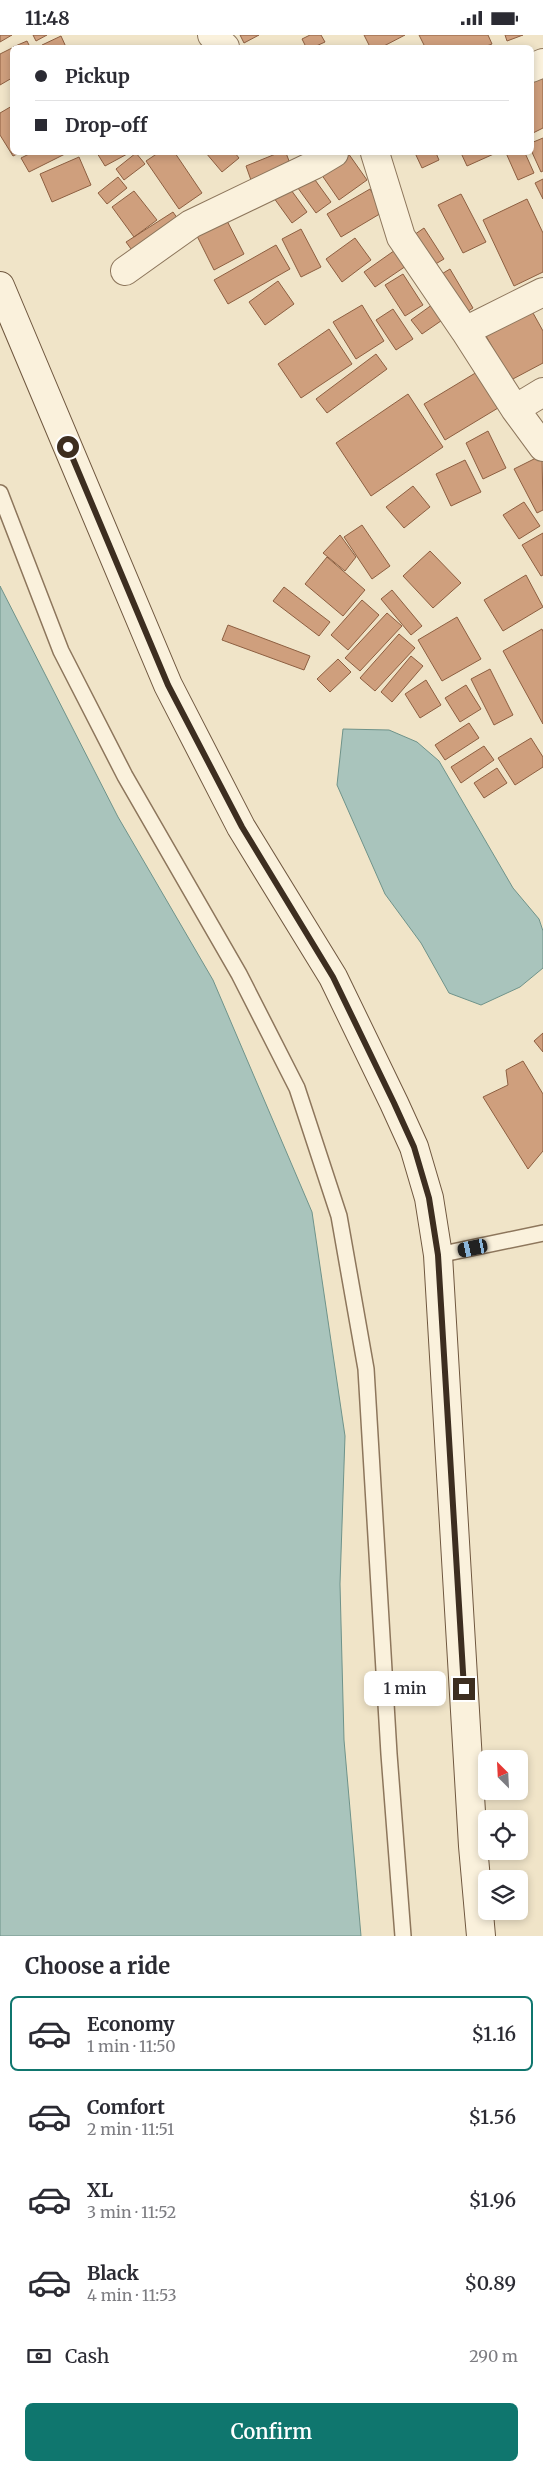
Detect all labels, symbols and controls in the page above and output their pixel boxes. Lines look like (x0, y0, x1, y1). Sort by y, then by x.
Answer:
text: 11:48 (25, 6, 70, 30)
text: Pickup (65, 64, 130, 88)
text: Drop-off (65, 113, 147, 137)
route start (57, 436, 79, 458)
car (456, 1238, 489, 1258)
callout: 1 min (364, 1671, 446, 1707)
text: 1 min (383, 1678, 427, 1698)
route end (453, 1678, 475, 1700)
north arrow (478, 1750, 528, 1800)
map controls (478, 1750, 528, 1920)
button: locate (478, 1810, 528, 1860)
button: layers (478, 1870, 528, 1920)
text: Choose a ride (25, 1952, 170, 1980)
icon: car (27, 2011, 72, 2056)
text: Economy (87, 2012, 175, 2036)
text: $1.16 (471, 2022, 516, 2046)
text: 1 min · 11:50 (87, 2036, 176, 2056)
icon: car (27, 2094, 72, 2139)
text: Comfort (87, 2095, 165, 2119)
text: $1.56 (469, 2105, 516, 2129)
text: 2 min · 11:51 (87, 2119, 174, 2139)
icon: car (27, 2177, 72, 2222)
text: XL (87, 2178, 113, 2202)
text: $1.96 (469, 2188, 516, 2212)
text: 3 min · 11:52 (87, 2202, 176, 2222)
icon: car (27, 2260, 72, 2305)
text: Black (87, 2261, 139, 2285)
text: $0.89 (465, 2271, 516, 2295)
text: 4 min · 11:53 (87, 2285, 177, 2305)
icon: cash (25, 2342, 53, 2370)
text: Cash (65, 2344, 109, 2368)
text: 290 m (469, 2346, 518, 2366)
button: Confirm (25, 2403, 518, 2461)

